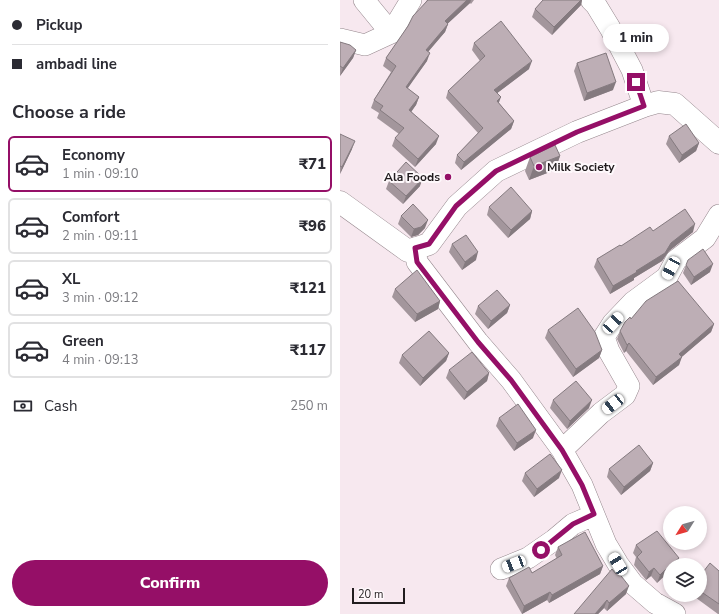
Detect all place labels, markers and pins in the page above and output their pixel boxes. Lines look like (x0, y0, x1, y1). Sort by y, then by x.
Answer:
place label: Milk Society (547, 159, 615, 175)
marker: Milk Society (534, 162, 544, 172)
place label: Ala Foods (384, 169, 440, 185)
marker: Ala Foods (443, 172, 453, 182)

